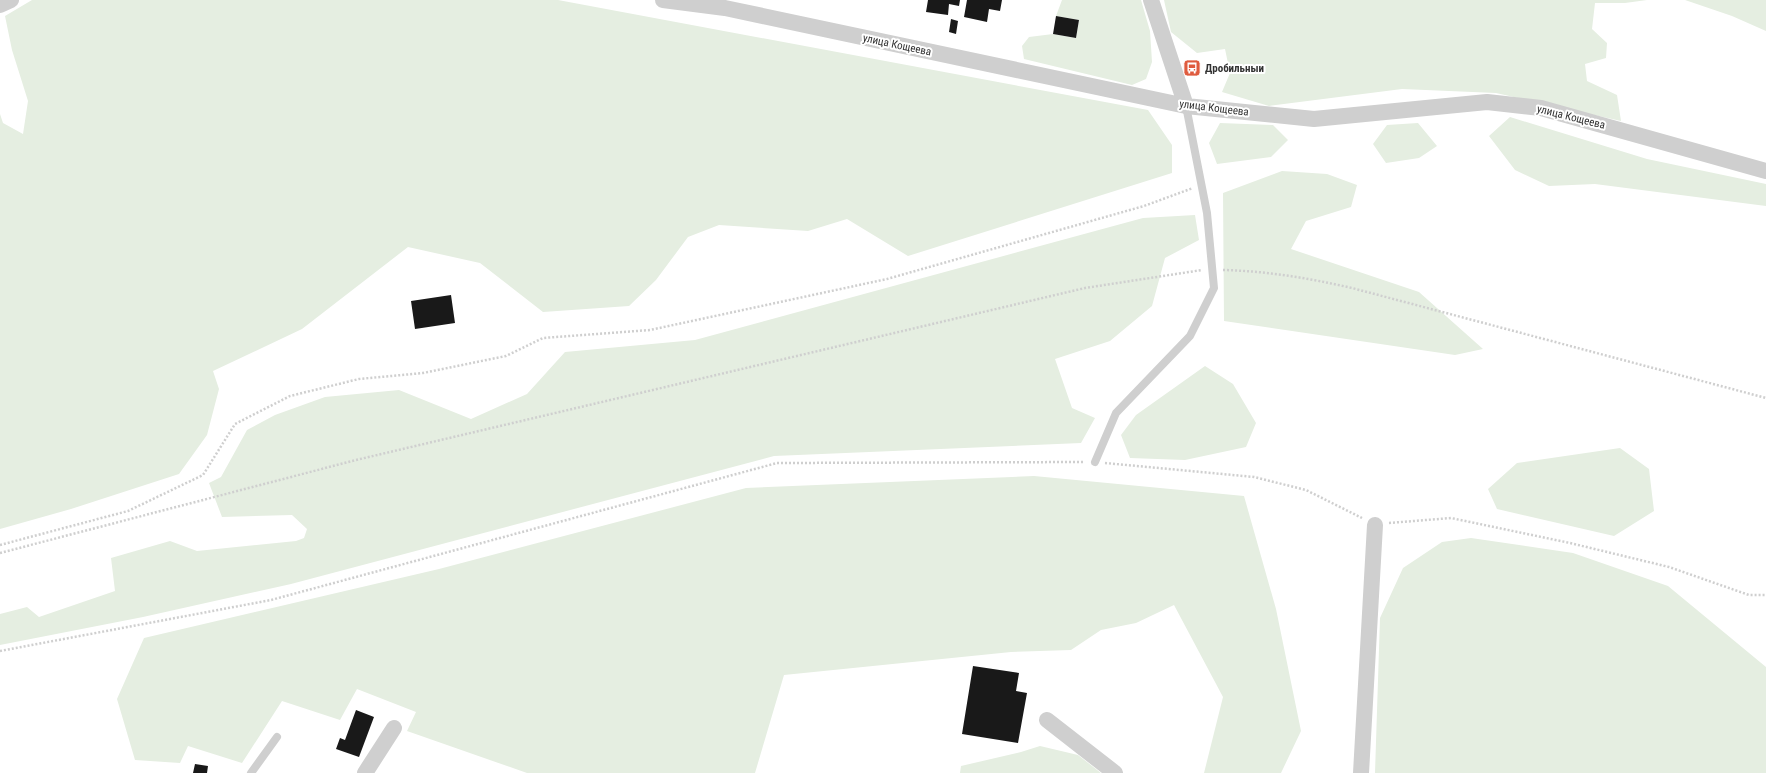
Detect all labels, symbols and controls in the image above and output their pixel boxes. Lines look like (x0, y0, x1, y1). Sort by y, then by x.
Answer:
street label: улица Кощеева (861, 31, 933, 59)
bus stop icon: Дробильныи (1182, 58, 1202, 78)
place label: Дробильныи (1205, 62, 1264, 75)
street label: улица Кощеева (1179, 97, 1249, 119)
street label: улица Кощеева (1536, 102, 1606, 132)

